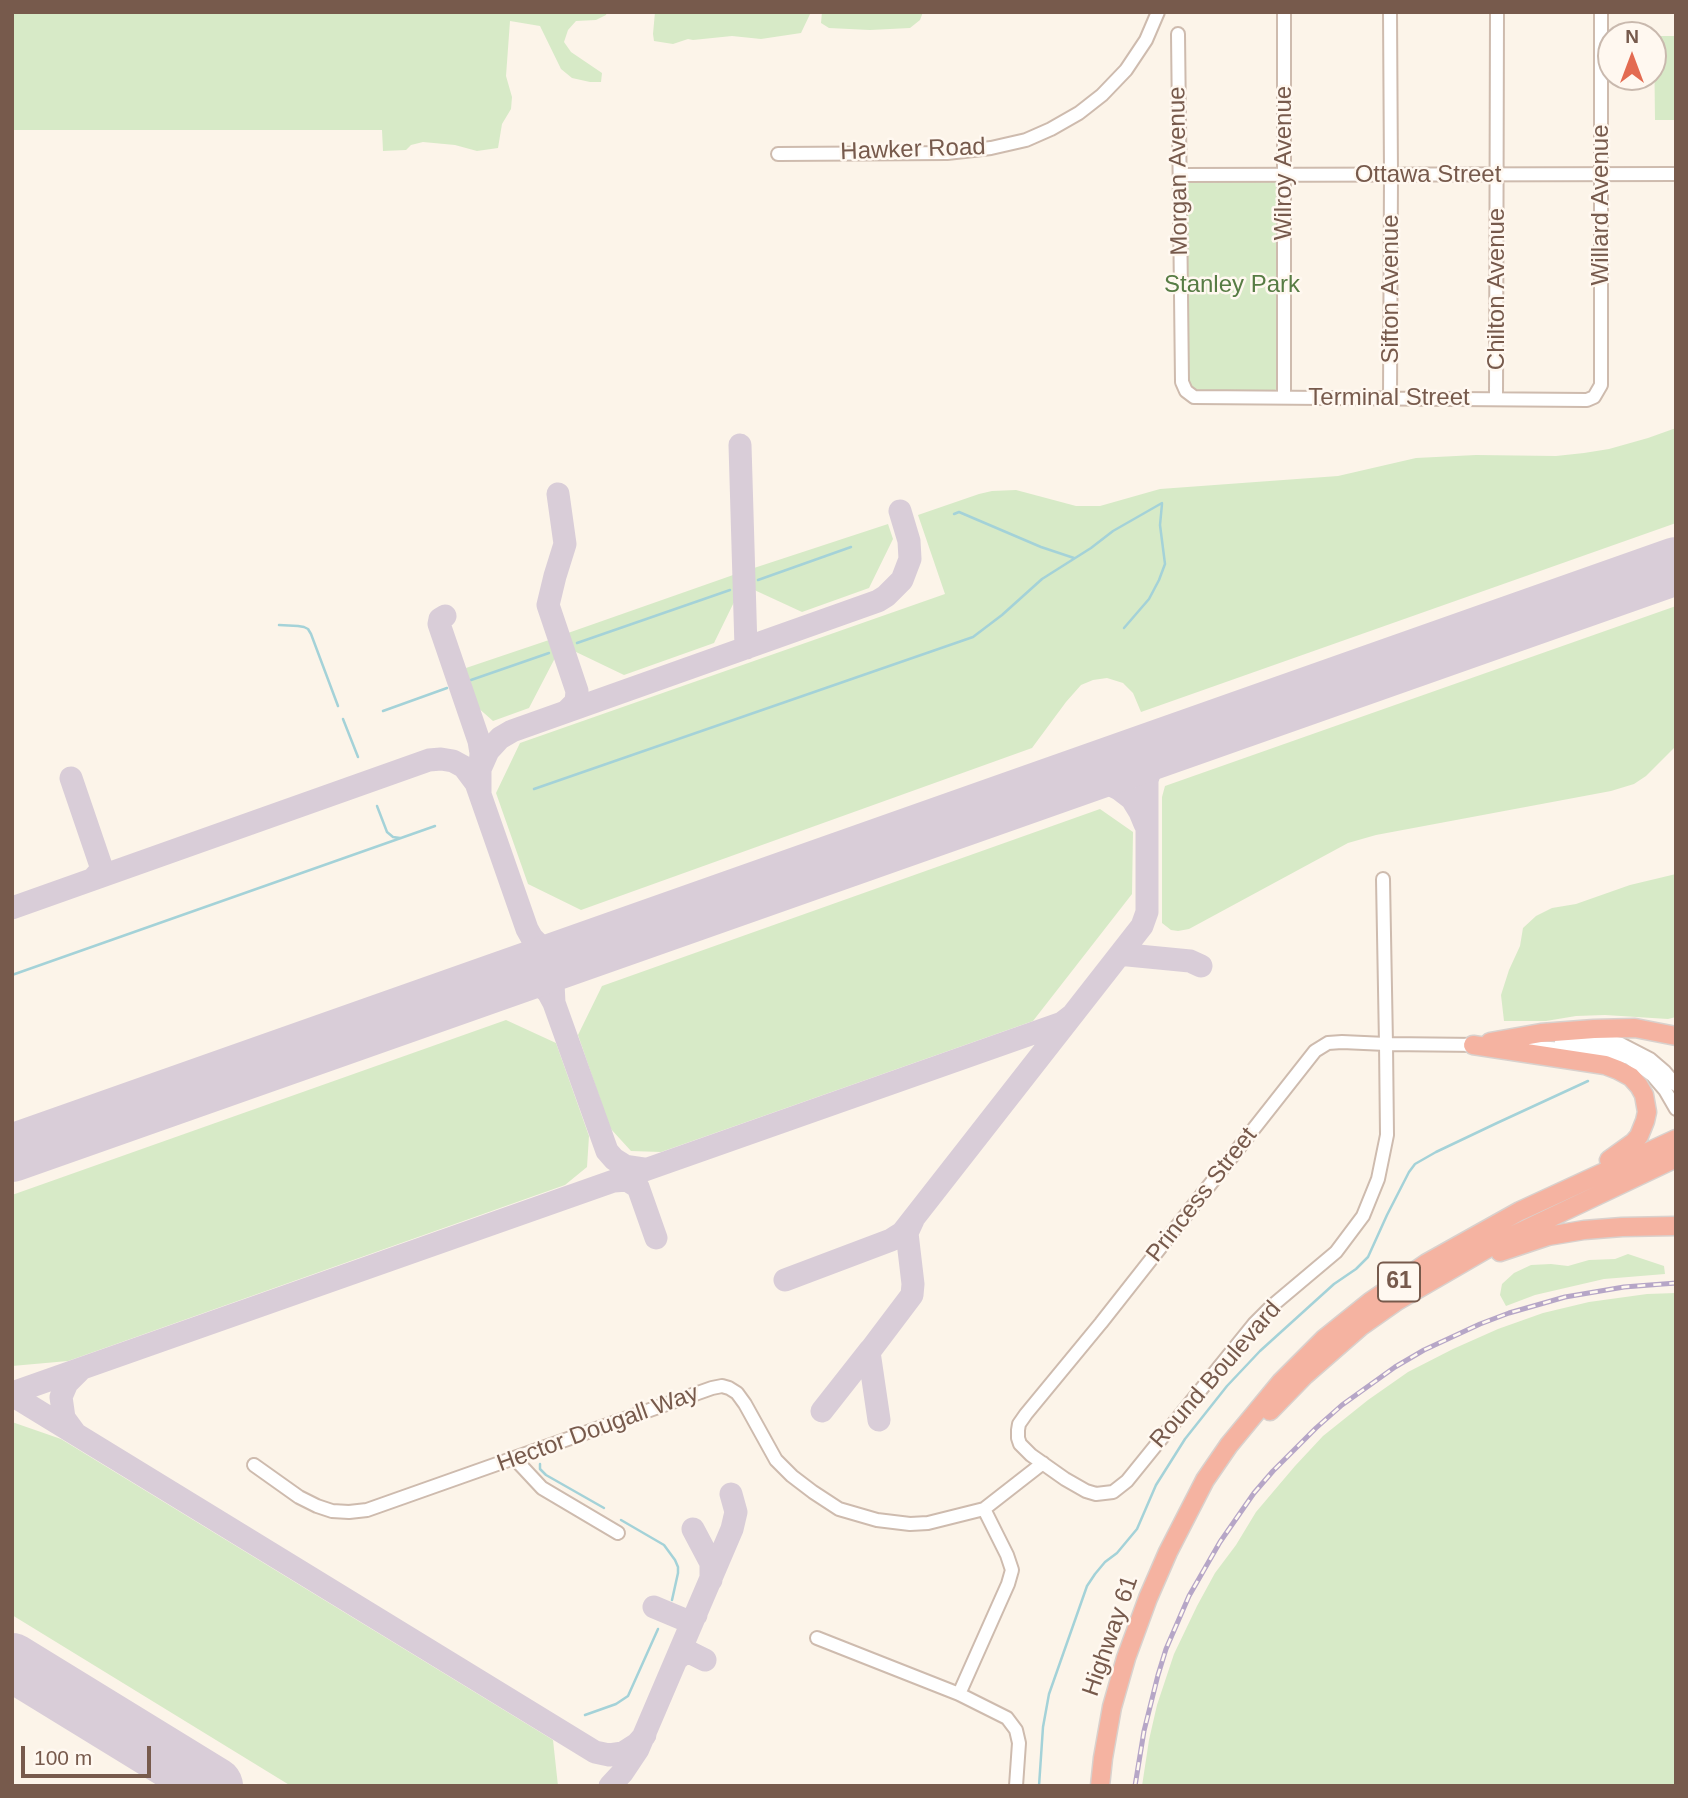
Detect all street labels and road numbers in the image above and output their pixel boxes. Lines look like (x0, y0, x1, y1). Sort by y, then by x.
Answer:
street label: Morgan Avenue (1163, 86, 1195, 256)
street label: Wilroy Avenue (1270, 86, 1298, 240)
street label: Willard Avenue (1587, 125, 1615, 285)
street label: Hawker Road (840, 133, 986, 167)
street label: Ottawa Street (1355, 161, 1501, 189)
street label: Chilton Avenue (1483, 208, 1511, 370)
street label: Sifton Avenue (1377, 214, 1405, 364)
street label: Terminal Street (1308, 384, 1470, 412)
street label: Princess Street (1141, 1122, 1263, 1268)
road number: 61 (1378, 1262, 1420, 1302)
street label: Round Boulevard (1144, 1296, 1288, 1454)
street label: Hector Dougall Way (493, 1379, 703, 1479)
street label: Highway 61 (1077, 1572, 1145, 1700)

